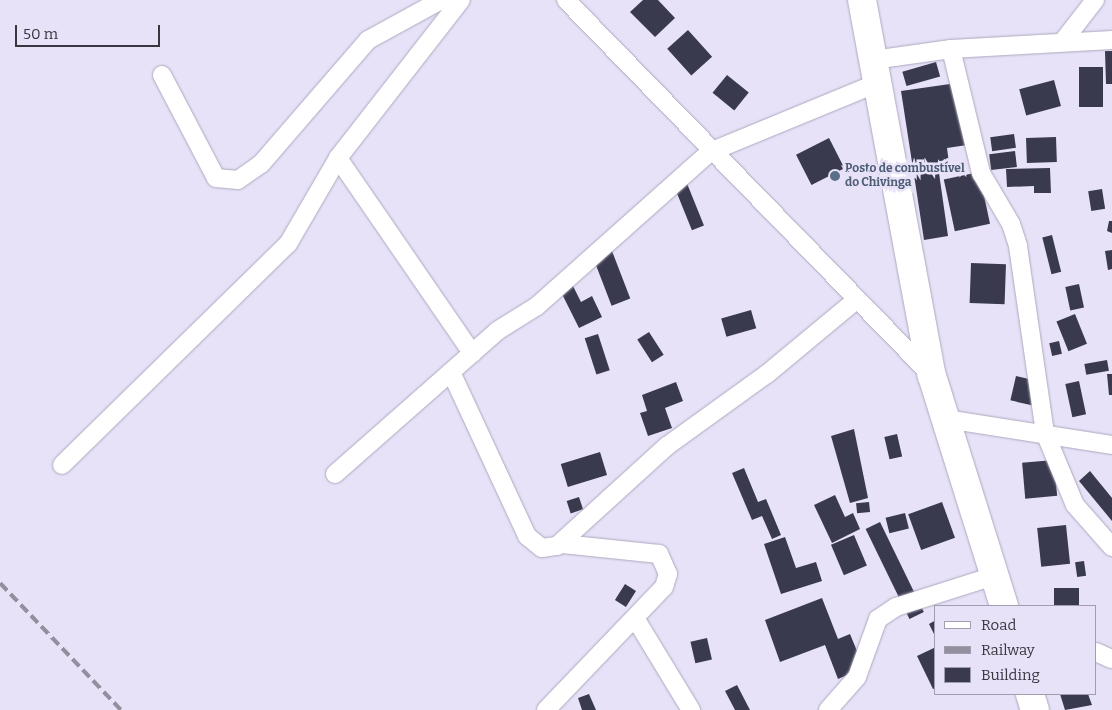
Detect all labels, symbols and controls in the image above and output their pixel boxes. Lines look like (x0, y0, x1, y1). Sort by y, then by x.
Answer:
scale bar (18, 15, 162, 47)
text: 50 m (23, 25, 58, 43)
place label: Posto de combustível do Chivinga (845, 162, 965, 190)
marker: Posto de combustível do Chivinga (829, 170, 841, 182)
legend (934, 605, 1097, 695)
text: Road (981, 616, 1016, 634)
text: Railway (981, 641, 1035, 659)
text: Building (981, 666, 1040, 684)

